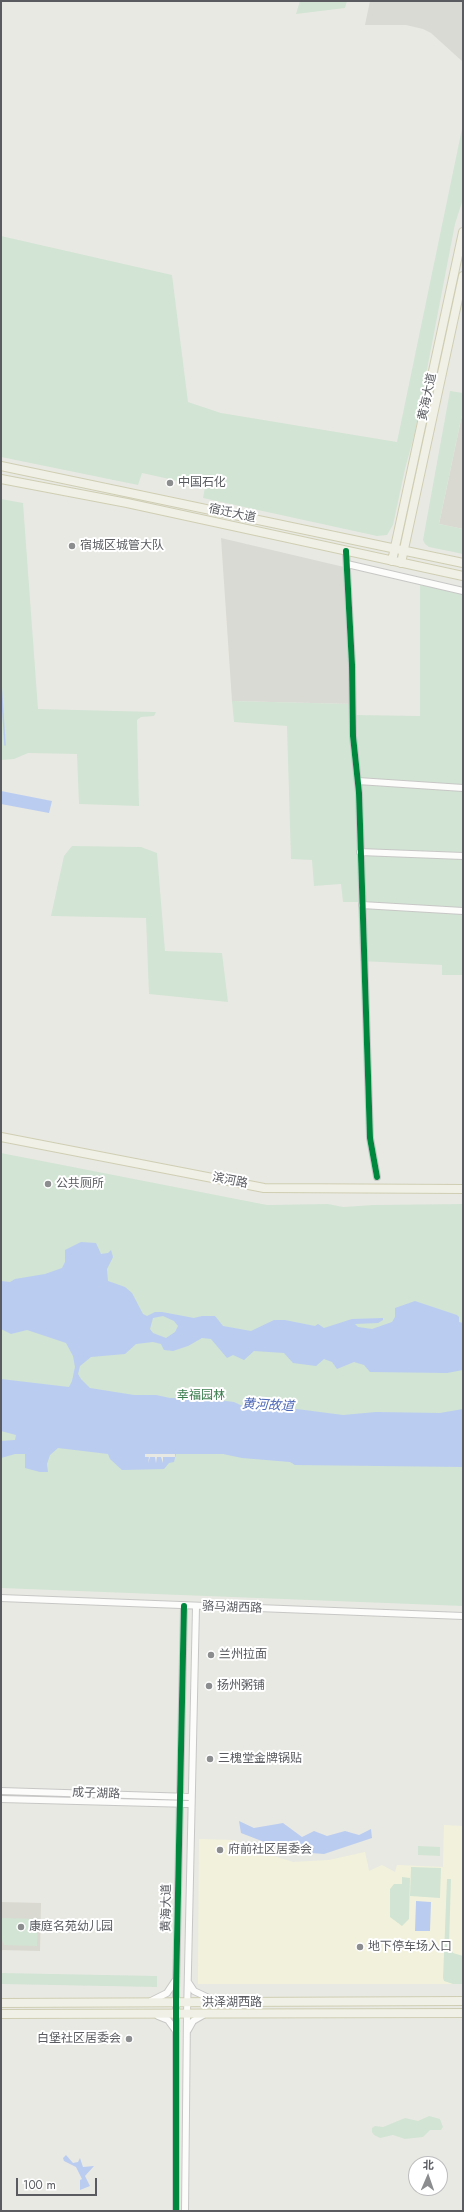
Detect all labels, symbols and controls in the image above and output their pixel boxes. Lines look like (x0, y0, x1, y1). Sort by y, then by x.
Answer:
street label: 黄海大道 (416, 372, 440, 422)
place label: 中国石化 (178, 476, 226, 490)
marker: 中国石化 (165, 478, 175, 488)
street label: 宿迁大道 (207, 502, 257, 526)
place label: 宿城区城管大队 (80, 539, 164, 553)
marker: 宿城区城管大队 (67, 541, 77, 551)
street label: 滨河路 (211, 1170, 249, 1192)
place label: 公共厕所 (56, 1177, 104, 1191)
marker: 公共厕所 (43, 1179, 53, 1189)
park label: 幸福园林 (177, 1389, 225, 1403)
water label: 黄河故道 (242, 1397, 294, 1415)
street label: 骆马湖西路 (202, 1600, 262, 1616)
place label: 兰州拉面 (219, 1648, 267, 1662)
marker: 兰州拉面 (206, 1650, 216, 1660)
place label: 扬州粥铺 (217, 1679, 265, 1693)
marker: 扬州粥铺 (204, 1681, 214, 1691)
place label: 三槐堂金牌锅贴 (218, 1752, 302, 1766)
marker: 三槐堂金牌锅贴 (205, 1754, 215, 1764)
street label: 成子湖路 (72, 1786, 120, 1802)
place label: 府前社区居委会 (228, 1843, 312, 1857)
marker: 府前社区居委会 (215, 1845, 225, 1855)
street label: 黄海大道 (159, 1884, 175, 1932)
place label: 康庭名苑幼儿园 (29, 1920, 113, 1934)
marker: 康庭名苑幼儿园 (16, 1922, 26, 1932)
place label: 地下停车场入口 (368, 1940, 452, 1954)
marker: 地下停车场入口 (355, 1942, 365, 1952)
street label: 洪泽湖西路 (202, 1996, 262, 2010)
place label: 白堡社区居委会 (37, 2032, 121, 2046)
marker: 白堡社区居委会 (124, 2034, 134, 2044)
north arrow (408, 2156, 448, 2196)
text: 北 (423, 2157, 434, 2173)
scale bar (18, 2170, 99, 2196)
text: 100 m (23, 2176, 56, 2194)

